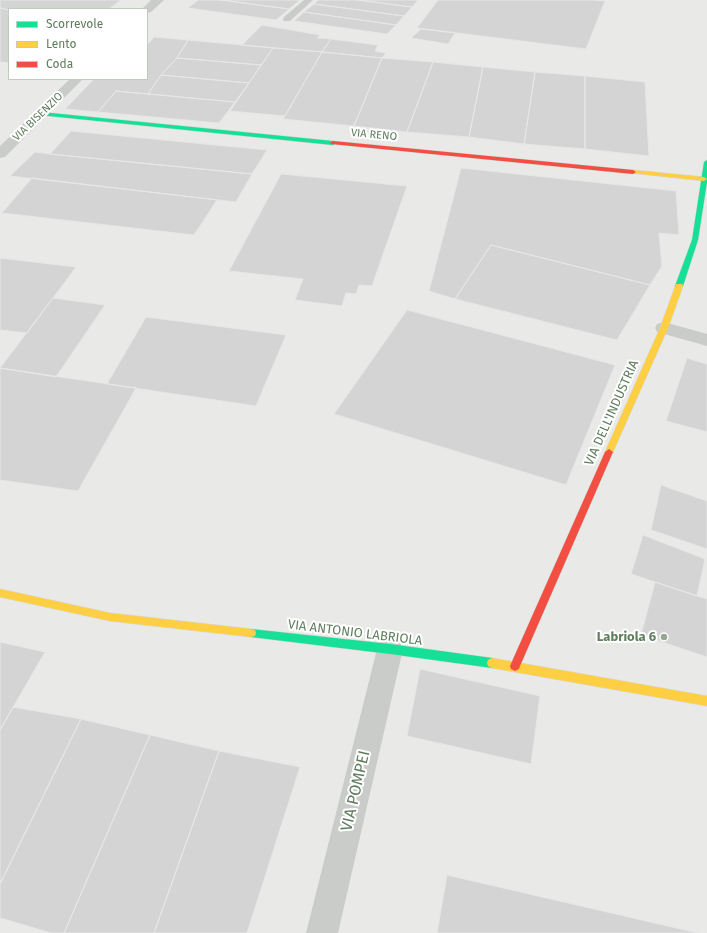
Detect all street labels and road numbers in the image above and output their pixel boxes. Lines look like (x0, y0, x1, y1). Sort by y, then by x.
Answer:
street label: VIA BISENZIO (10, 90, 66, 144)
street label: VIA RENO (350, 126, 398, 144)
street label: VIA DELL'INDUSTRIA (582, 358, 642, 468)
street label: VIA ANTONIO LABRIOLA (287, 617, 423, 649)
street label: VIA POMPEI (337, 749, 375, 833)

